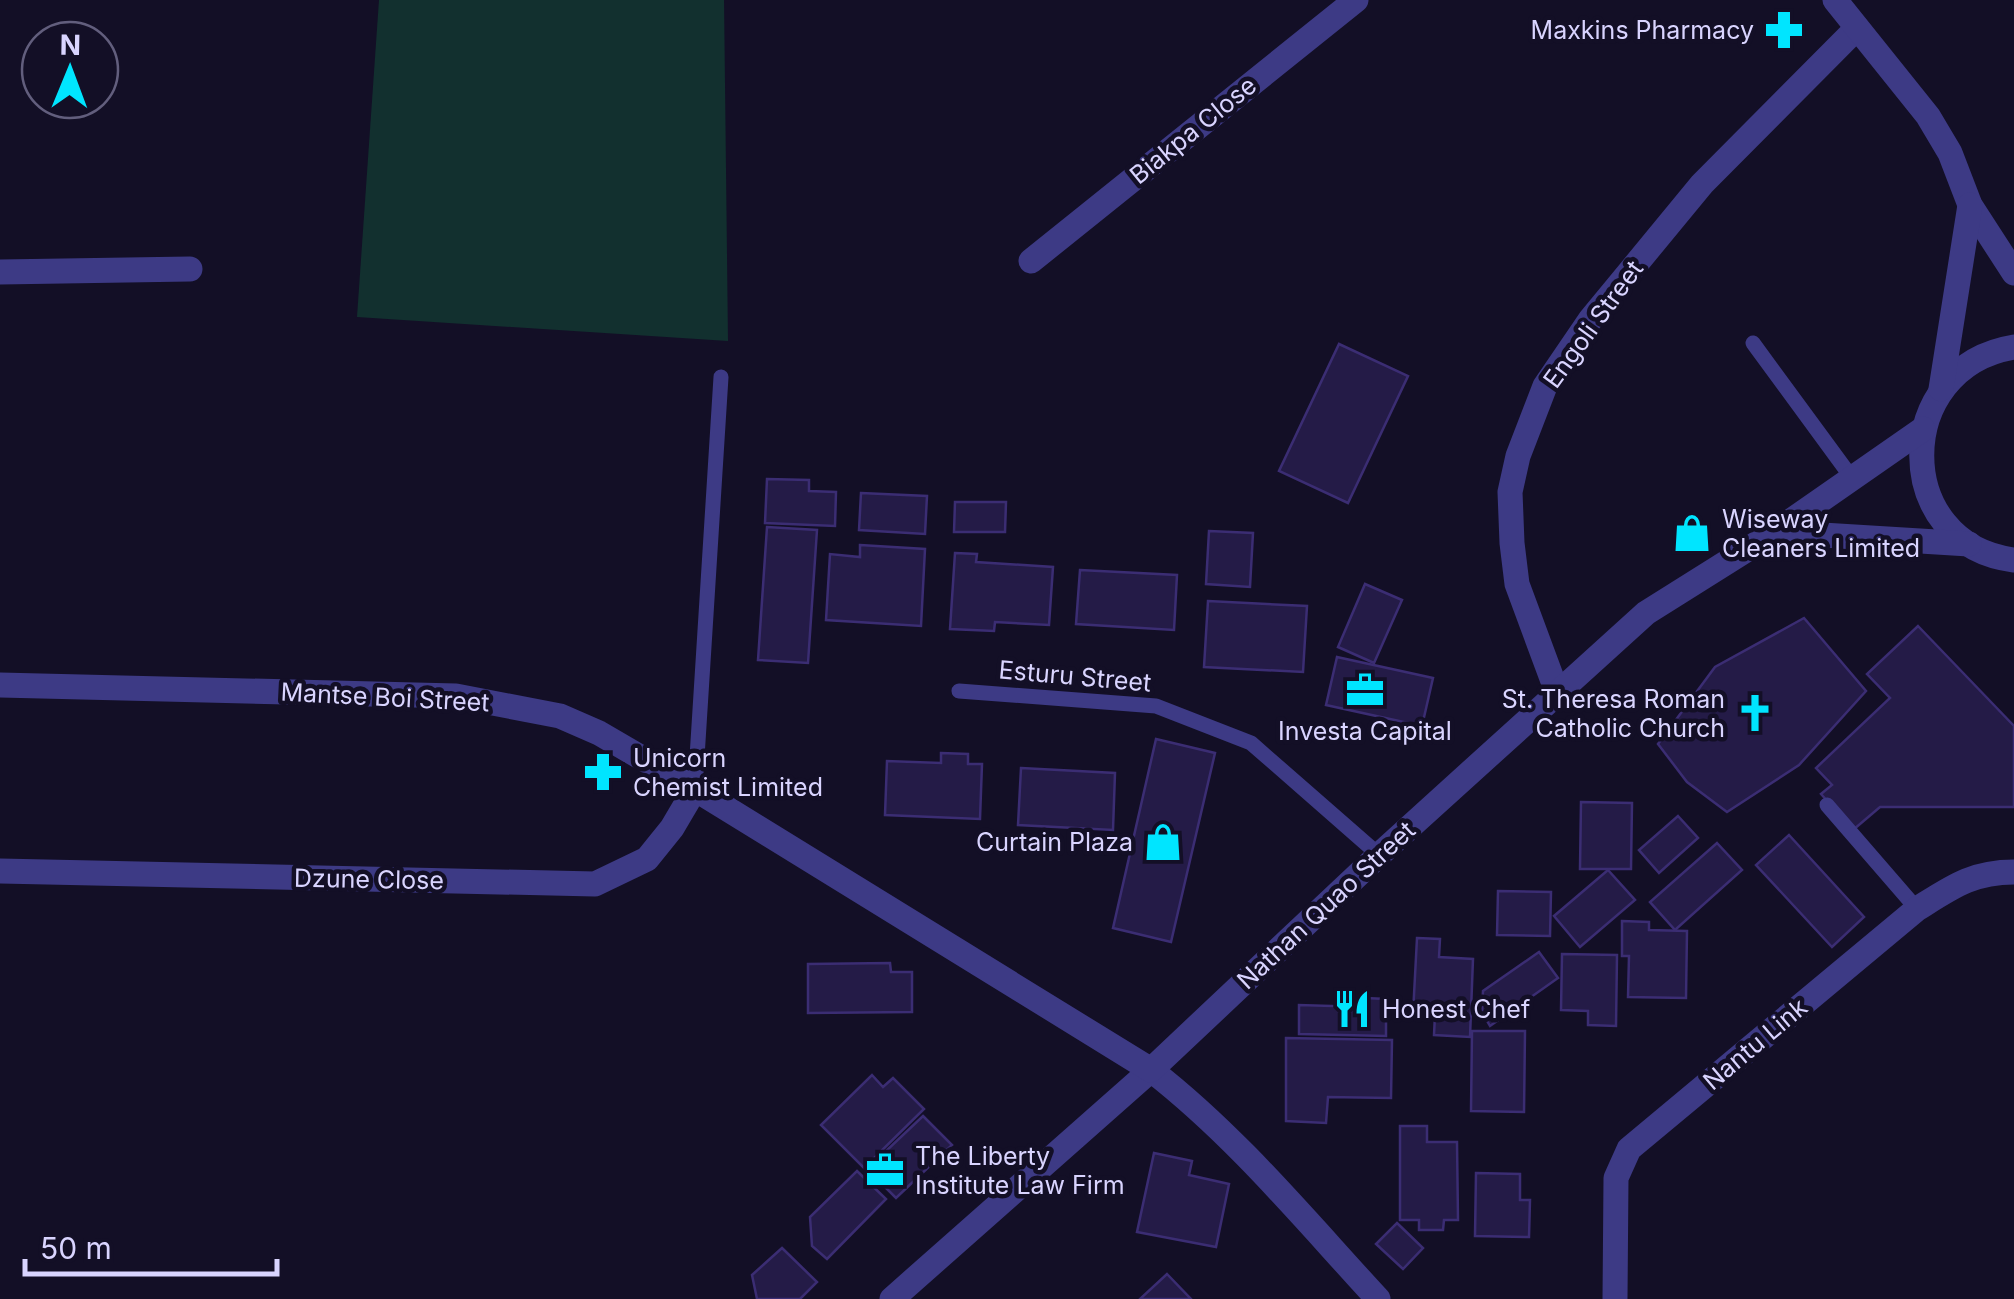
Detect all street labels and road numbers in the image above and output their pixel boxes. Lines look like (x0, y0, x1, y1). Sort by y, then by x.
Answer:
street label: Biakpa Close (1124, 70, 1262, 190)
street label: Engoli Street (1537, 255, 1649, 393)
street label: Esturu Street (997, 654, 1153, 698)
street label: Mantse Boi Street (280, 677, 490, 717)
street label: Nathan Quao Street (1231, 815, 1421, 995)
street label: Dzune Close (294, 863, 444, 895)
street label: Nantu Link (1697, 992, 1813, 1096)

